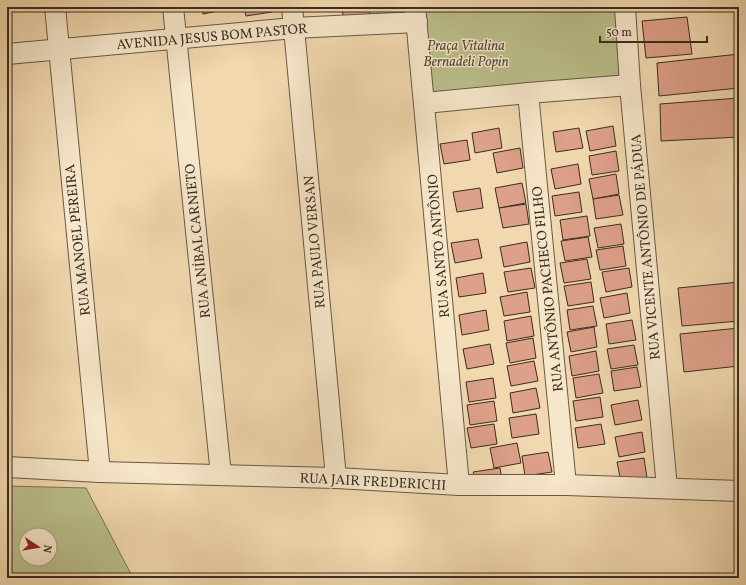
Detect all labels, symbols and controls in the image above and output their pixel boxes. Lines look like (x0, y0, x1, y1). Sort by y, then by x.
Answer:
scale bar (600, 18, 707, 44)
street label: AVENIDA JESUS BOM PASTOR (116, 20, 309, 55)
text: 50 m (606, 25, 632, 41)
park label: Praça Vitalina Bernadeli Popin (423, 37, 509, 72)
street label: RUA VICENTE ANTÔNIO DE PÁDUA (627, 133, 666, 361)
street label: RUA MANOEL PEREIRA (61, 163, 96, 317)
street label: RUA ANÍBAL CARNIETO (181, 163, 216, 319)
street label: RUA SANTO ANTÔNIO (424, 173, 455, 319)
street label: RUA PAULO VERSAN (300, 175, 331, 309)
street label: RUA ANTÔNIO PACHECO FILHO (528, 185, 569, 393)
street label: RUA JAIR FREDERICHI (299, 469, 447, 496)
north arrow (18, 527, 58, 567)
text: N (38, 543, 54, 554)

